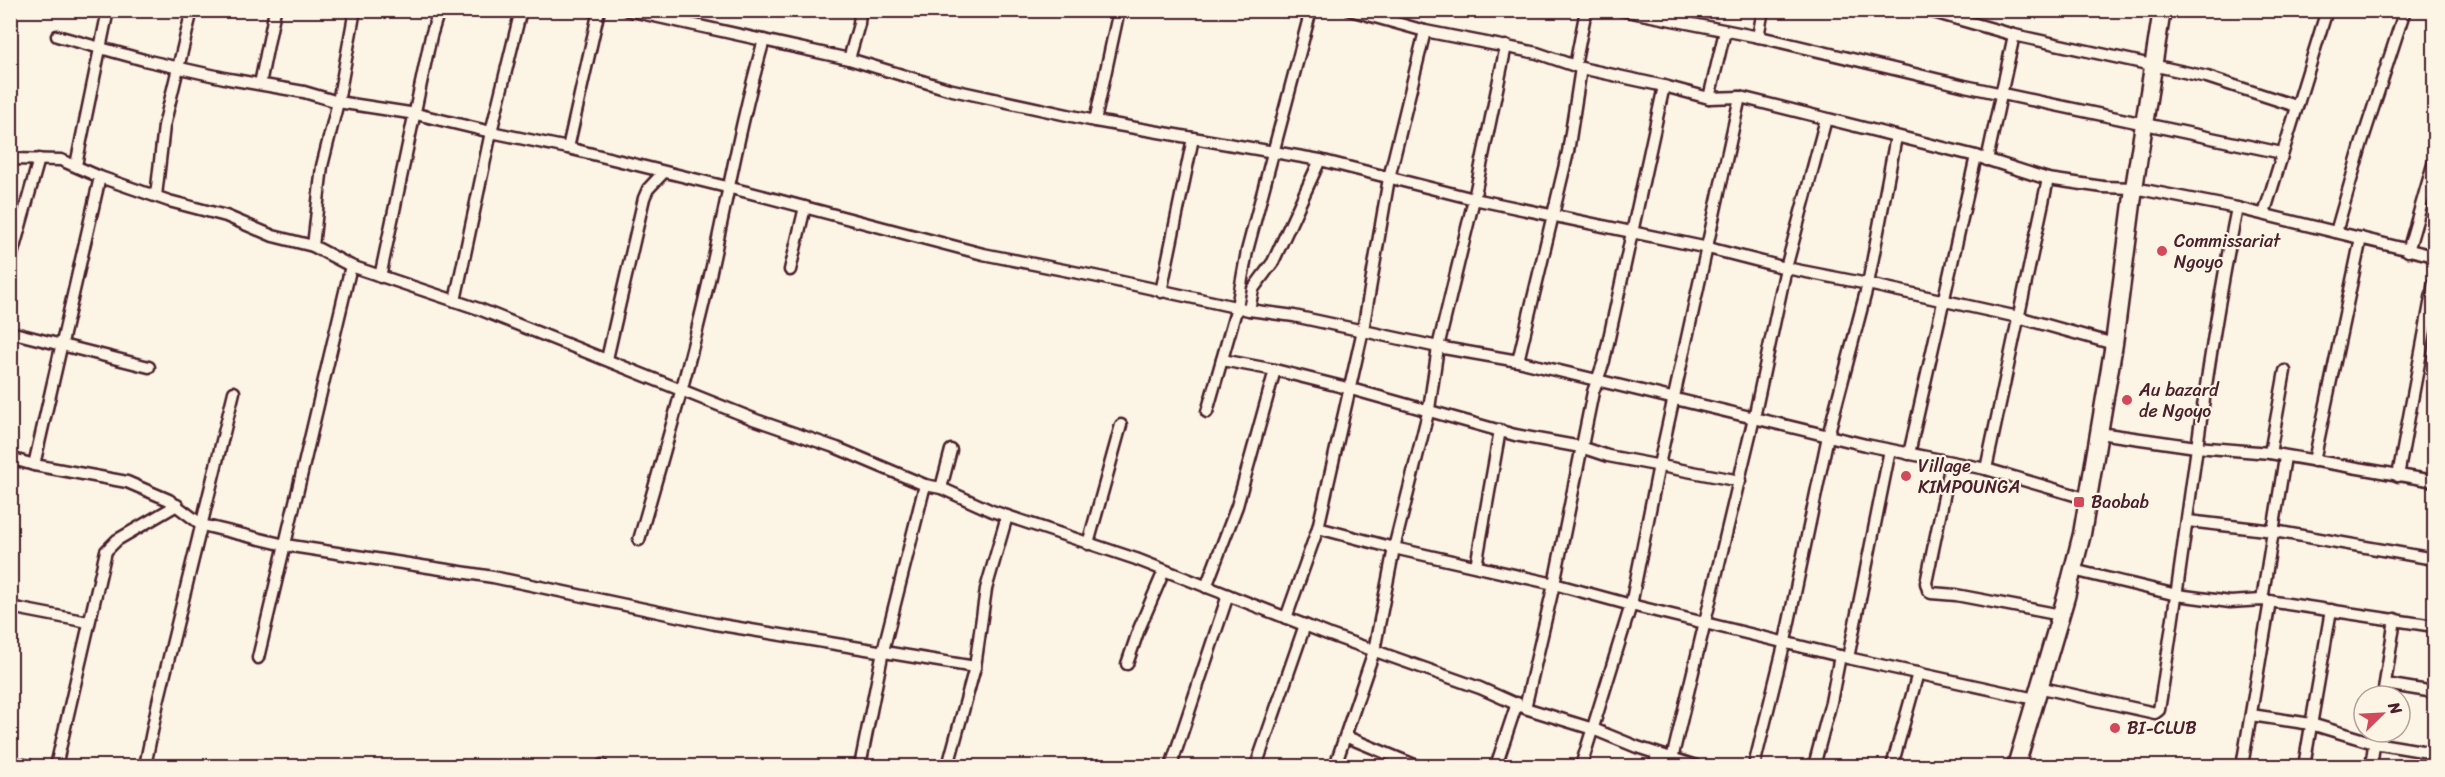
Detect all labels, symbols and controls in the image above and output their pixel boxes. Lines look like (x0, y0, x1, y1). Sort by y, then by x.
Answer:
place label: Commissariat Ngoyo (2174, 225, 2281, 278)
marker: Commissariat Ngoyo (2155, 244, 2169, 258)
place label: Au bazard de Ngoyo (2138, 374, 2220, 427)
marker: Au bazard de Ngoyo (2120, 393, 2134, 407)
place label: Village KIMPOUNGA (1918, 450, 2020, 503)
marker: Village KIMPOUNGA (1899, 469, 1913, 483)
place label: Baobab (2091, 486, 2149, 518)
marker: Baobab (2072, 495, 2086, 509)
north arrow (2352, 684, 2412, 744)
text: N (2379, 696, 2411, 720)
place label: BI-CLUB (2127, 712, 2197, 744)
marker: BI-CLUB (2108, 721, 2122, 735)

